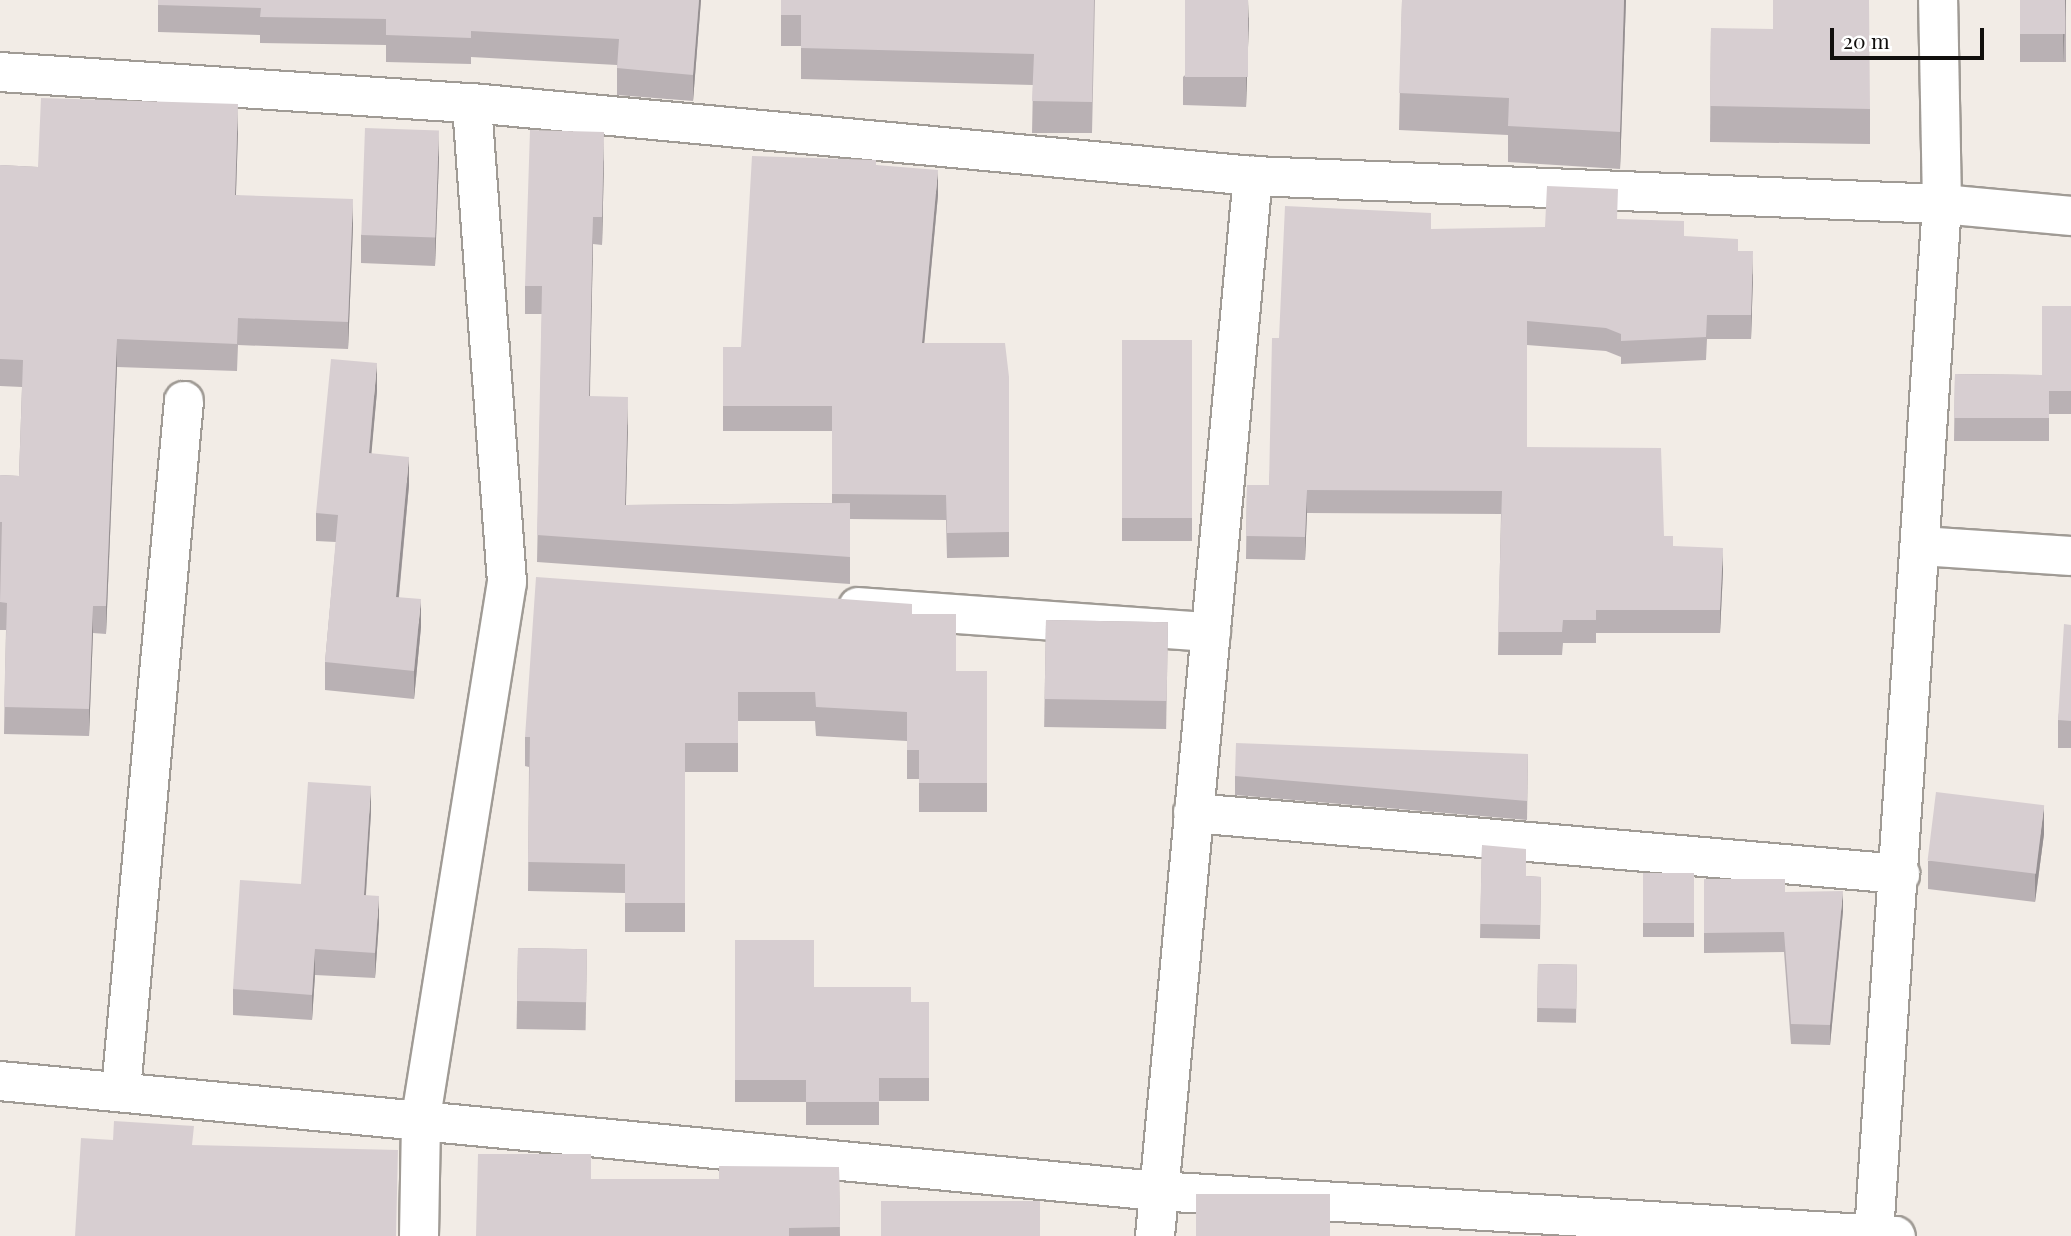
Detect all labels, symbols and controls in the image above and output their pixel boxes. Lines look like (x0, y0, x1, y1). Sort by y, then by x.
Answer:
scale bar (1833, 14, 1987, 58)
text: 20 m (1843, 26, 1890, 54)

